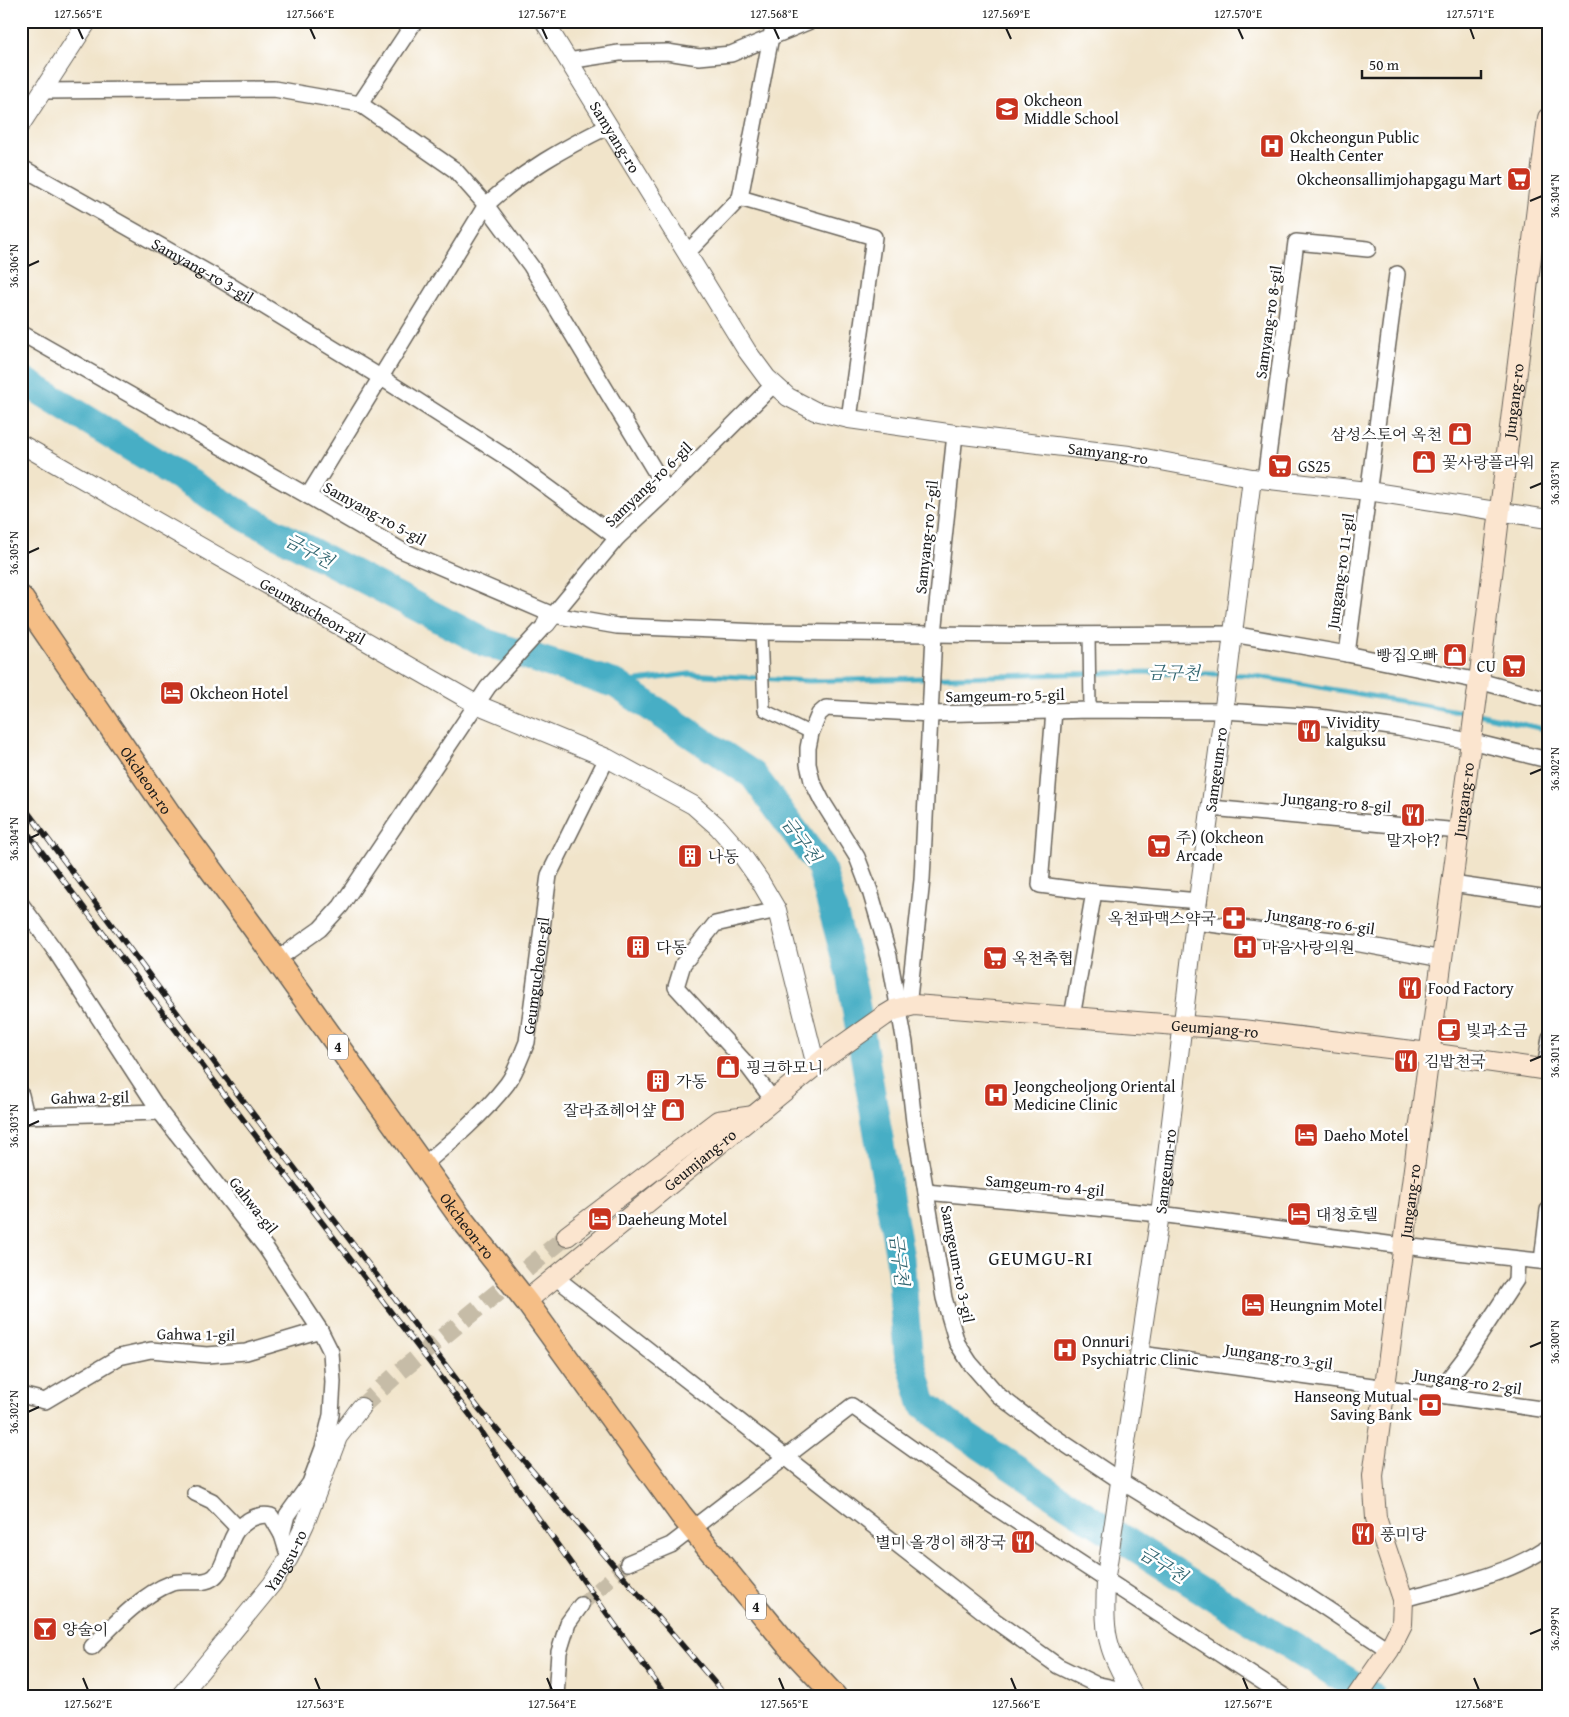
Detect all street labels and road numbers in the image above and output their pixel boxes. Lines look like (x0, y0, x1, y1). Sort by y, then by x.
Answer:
street label: Samyang-ro (584, 96, 647, 178)
street label: Samyang-ro 3-gil (147, 231, 259, 310)
street label: Samyang-ro 8-gil (1248, 263, 1288, 380)
street label: Jungang-ro (1497, 362, 1530, 442)
street label: Samyang-ro 6-gil (599, 435, 698, 532)
street label: Samyang-ro (1067, 436, 1150, 470)
street label: Samyang-ro 5-gil (319, 475, 431, 551)
street label: Samyang-ro 7-gil (908, 478, 944, 595)
street label: Jungang-ro 11-gil (1320, 511, 1360, 632)
street label: Geumgucheon-gil (255, 571, 370, 651)
street label: Samgeum-ro 5-gil (945, 682, 1065, 708)
street label: Samgeum-ro (1198, 725, 1233, 814)
street label: Okcheon-ro (114, 741, 179, 819)
street label: Jungang-ro (1446, 761, 1480, 840)
street label: Jungang-ro 8-gil (1280, 785, 1393, 819)
street label: Jungang-ro 6-gil (1263, 901, 1377, 941)
street label: Geumgucheon-gil (516, 915, 555, 1036)
street label: Geumjang-ro (1171, 1013, 1260, 1044)
road number: 4 (328, 1034, 348, 1060)
street label: Gahwa 2-gil (51, 1084, 130, 1110)
street label: Geumjang-ro (658, 1123, 741, 1197)
street label: Samgeum-ro (1148, 1127, 1182, 1215)
street label: Jungang-ro (1393, 1162, 1427, 1242)
street label: Samgeum-ro 4-gil (985, 1168, 1106, 1202)
street label: Gahwa-gil (224, 1171, 284, 1239)
street label: Okcheon-ro (434, 1187, 501, 1264)
street label: Samgeum-ro 3-gil (935, 1203, 981, 1325)
street label: Gahwa 1-gil (157, 1321, 236, 1347)
street label: Jungang-ro 3-gil (1221, 1336, 1335, 1376)
street label: Jungang-ro 2-gil (1410, 1361, 1524, 1401)
street label: Yangsu-ro (258, 1526, 313, 1597)
road number: 4 (746, 1594, 766, 1620)

